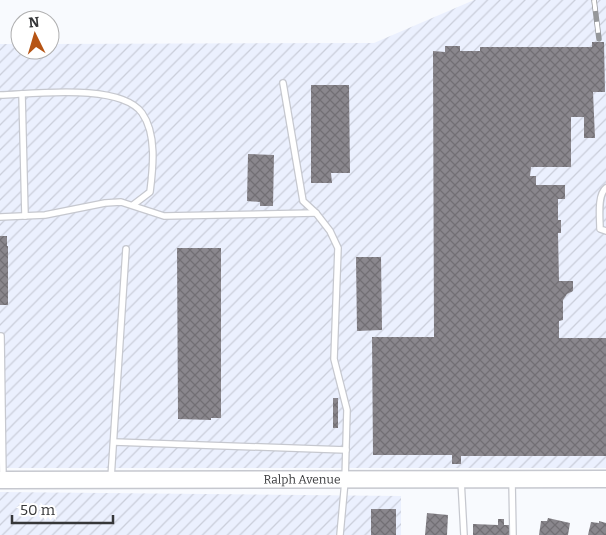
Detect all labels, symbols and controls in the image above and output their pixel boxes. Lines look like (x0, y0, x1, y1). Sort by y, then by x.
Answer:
north arrow (10, 10, 60, 60)
text: N (28, 14, 40, 31)
street label: Ralph Avenue (263, 472, 341, 487)
scale bar (12, 492, 114, 524)
text: 50 m (20, 501, 56, 519)

